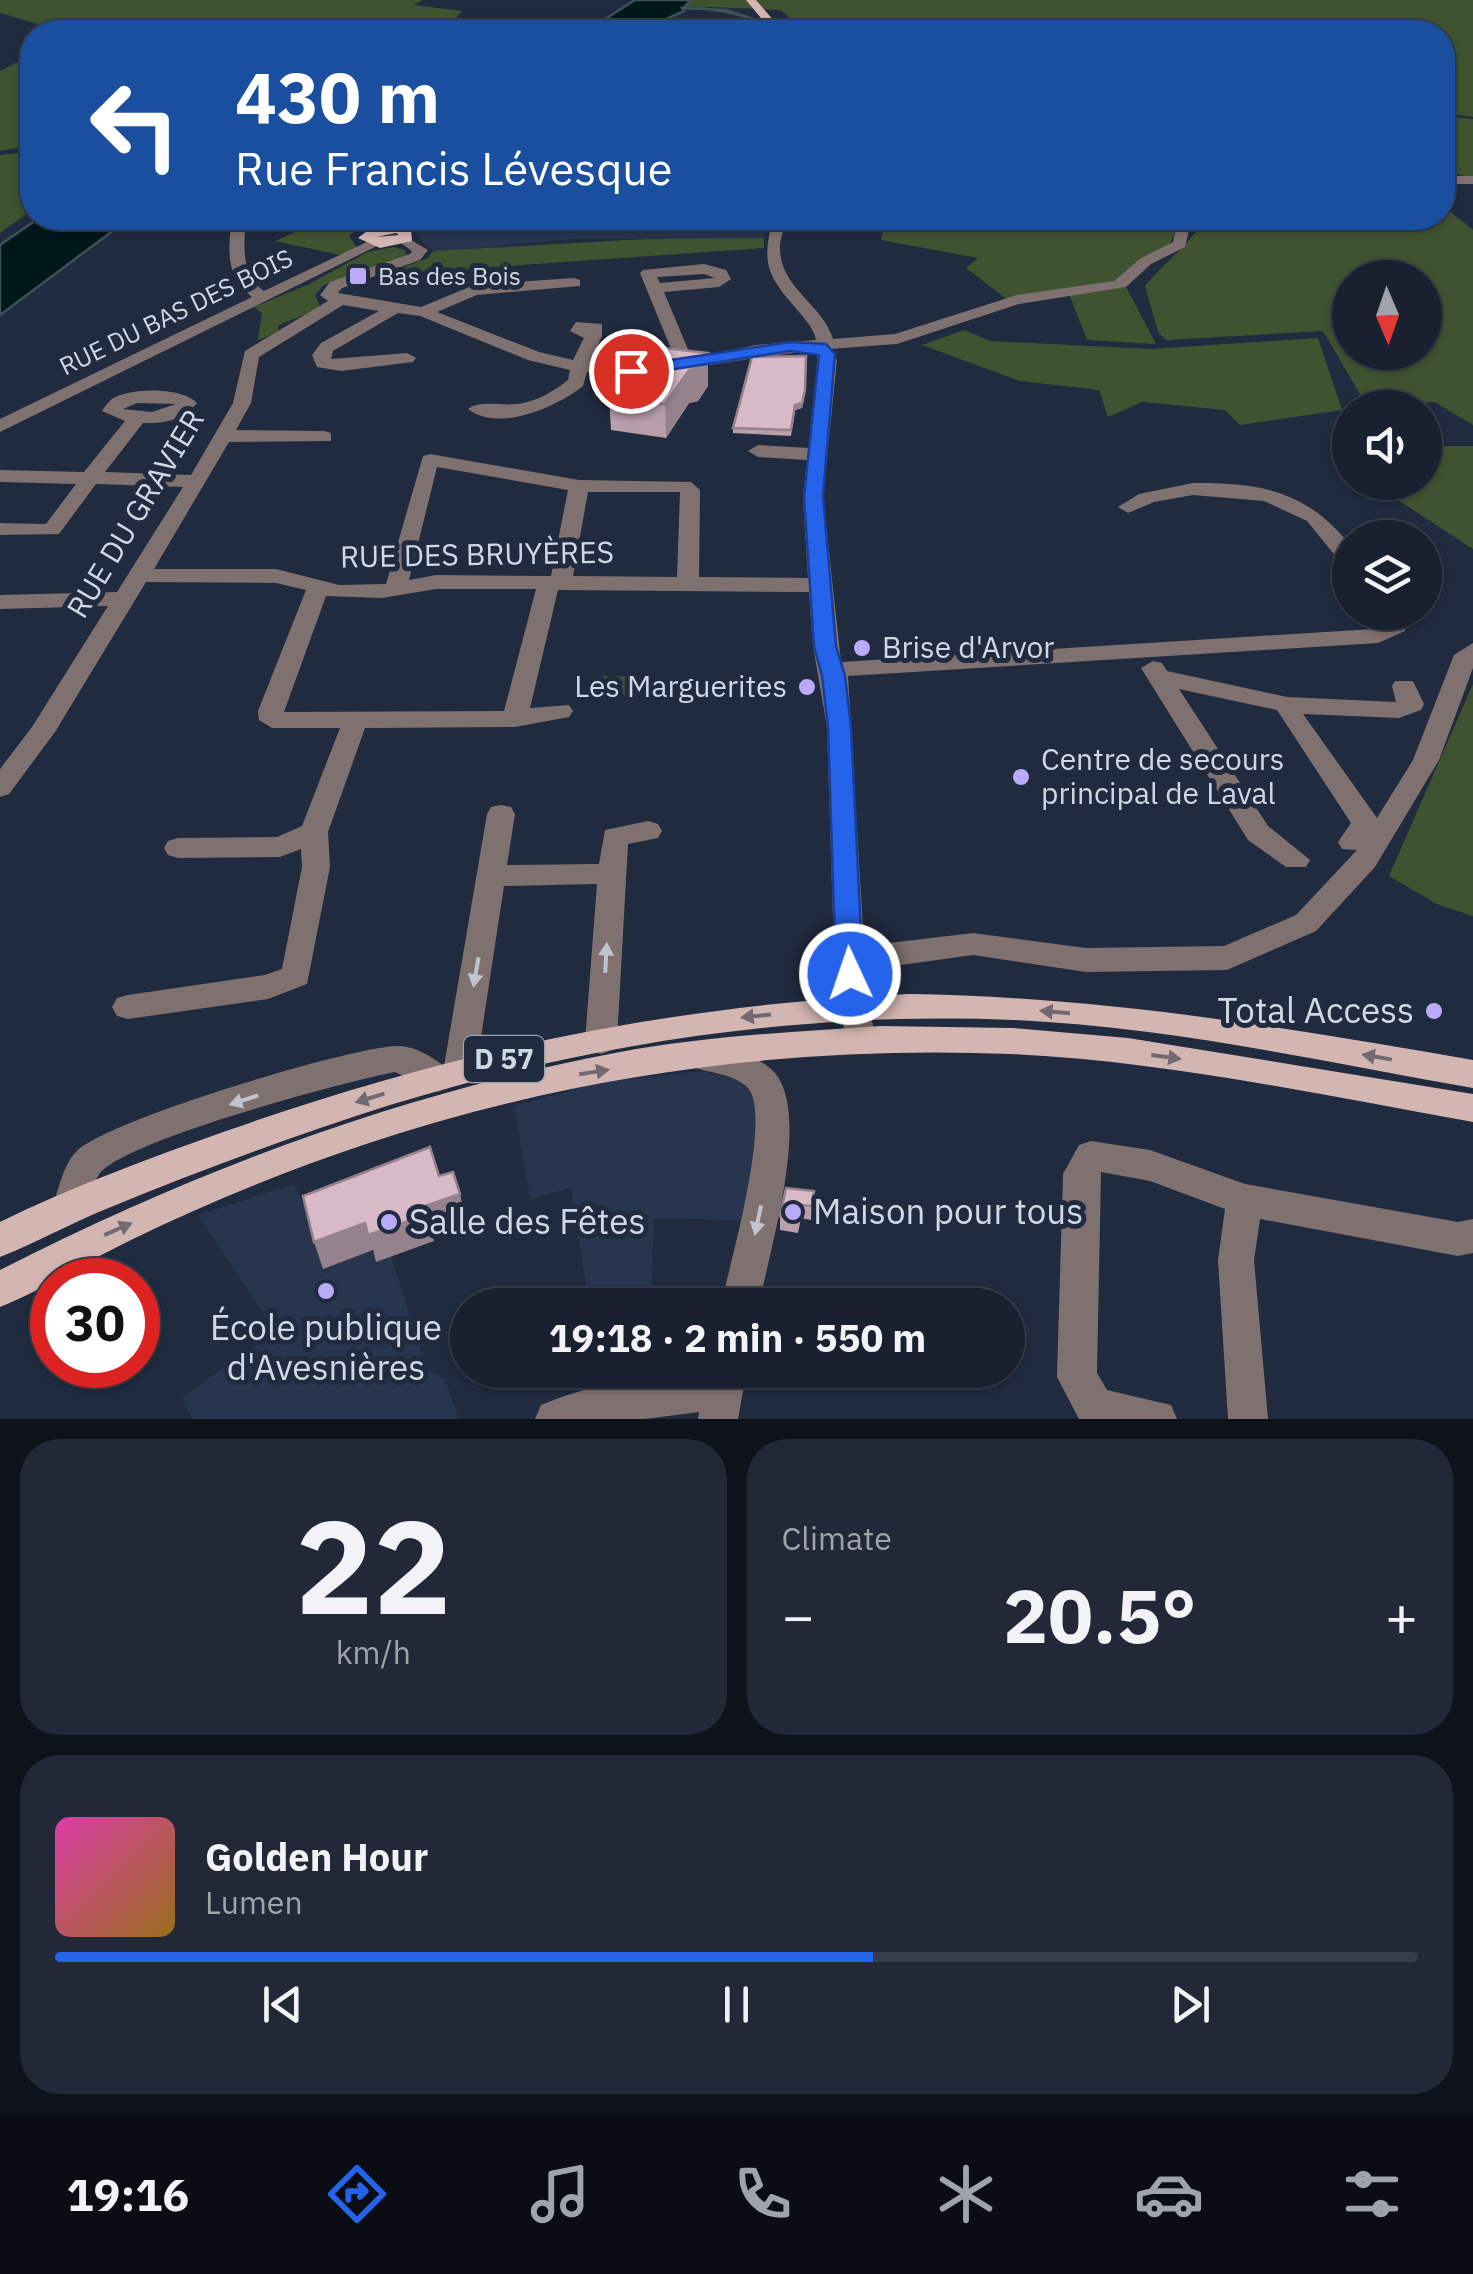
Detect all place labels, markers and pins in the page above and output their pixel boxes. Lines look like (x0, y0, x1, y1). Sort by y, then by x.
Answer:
place label: Bas des Bois (378, 259, 521, 292)
marker: Bas des Bois (347, 265, 369, 287)
pin (589, 329, 674, 414)
place label: Brise d'Arvor (882, 627, 1054, 666)
marker: Brise d'Arvor (851, 637, 873, 659)
place label: Les Marguerites (574, 666, 787, 705)
marker: Les Marguerites (796, 676, 818, 698)
place label: Centre de secours principal de Laval (1041, 739, 1284, 812)
marker: Centre de secours principal de Laval (1010, 766, 1032, 788)
place label: Total Access (1218, 987, 1414, 1033)
marker: Total Access (1423, 1000, 1445, 1022)
place label: Maison pour tous (813, 1188, 1083, 1234)
place label: Salle des Fêtes (409, 1198, 646, 1244)
marker: Maison pour tous (782, 1201, 804, 1223)
marker: Salle des Fêtes (378, 1211, 400, 1233)
marker: École publique d'Avesnières (315, 1280, 337, 1302)
place label: École publique d'Avesnières (210, 1304, 442, 1390)

